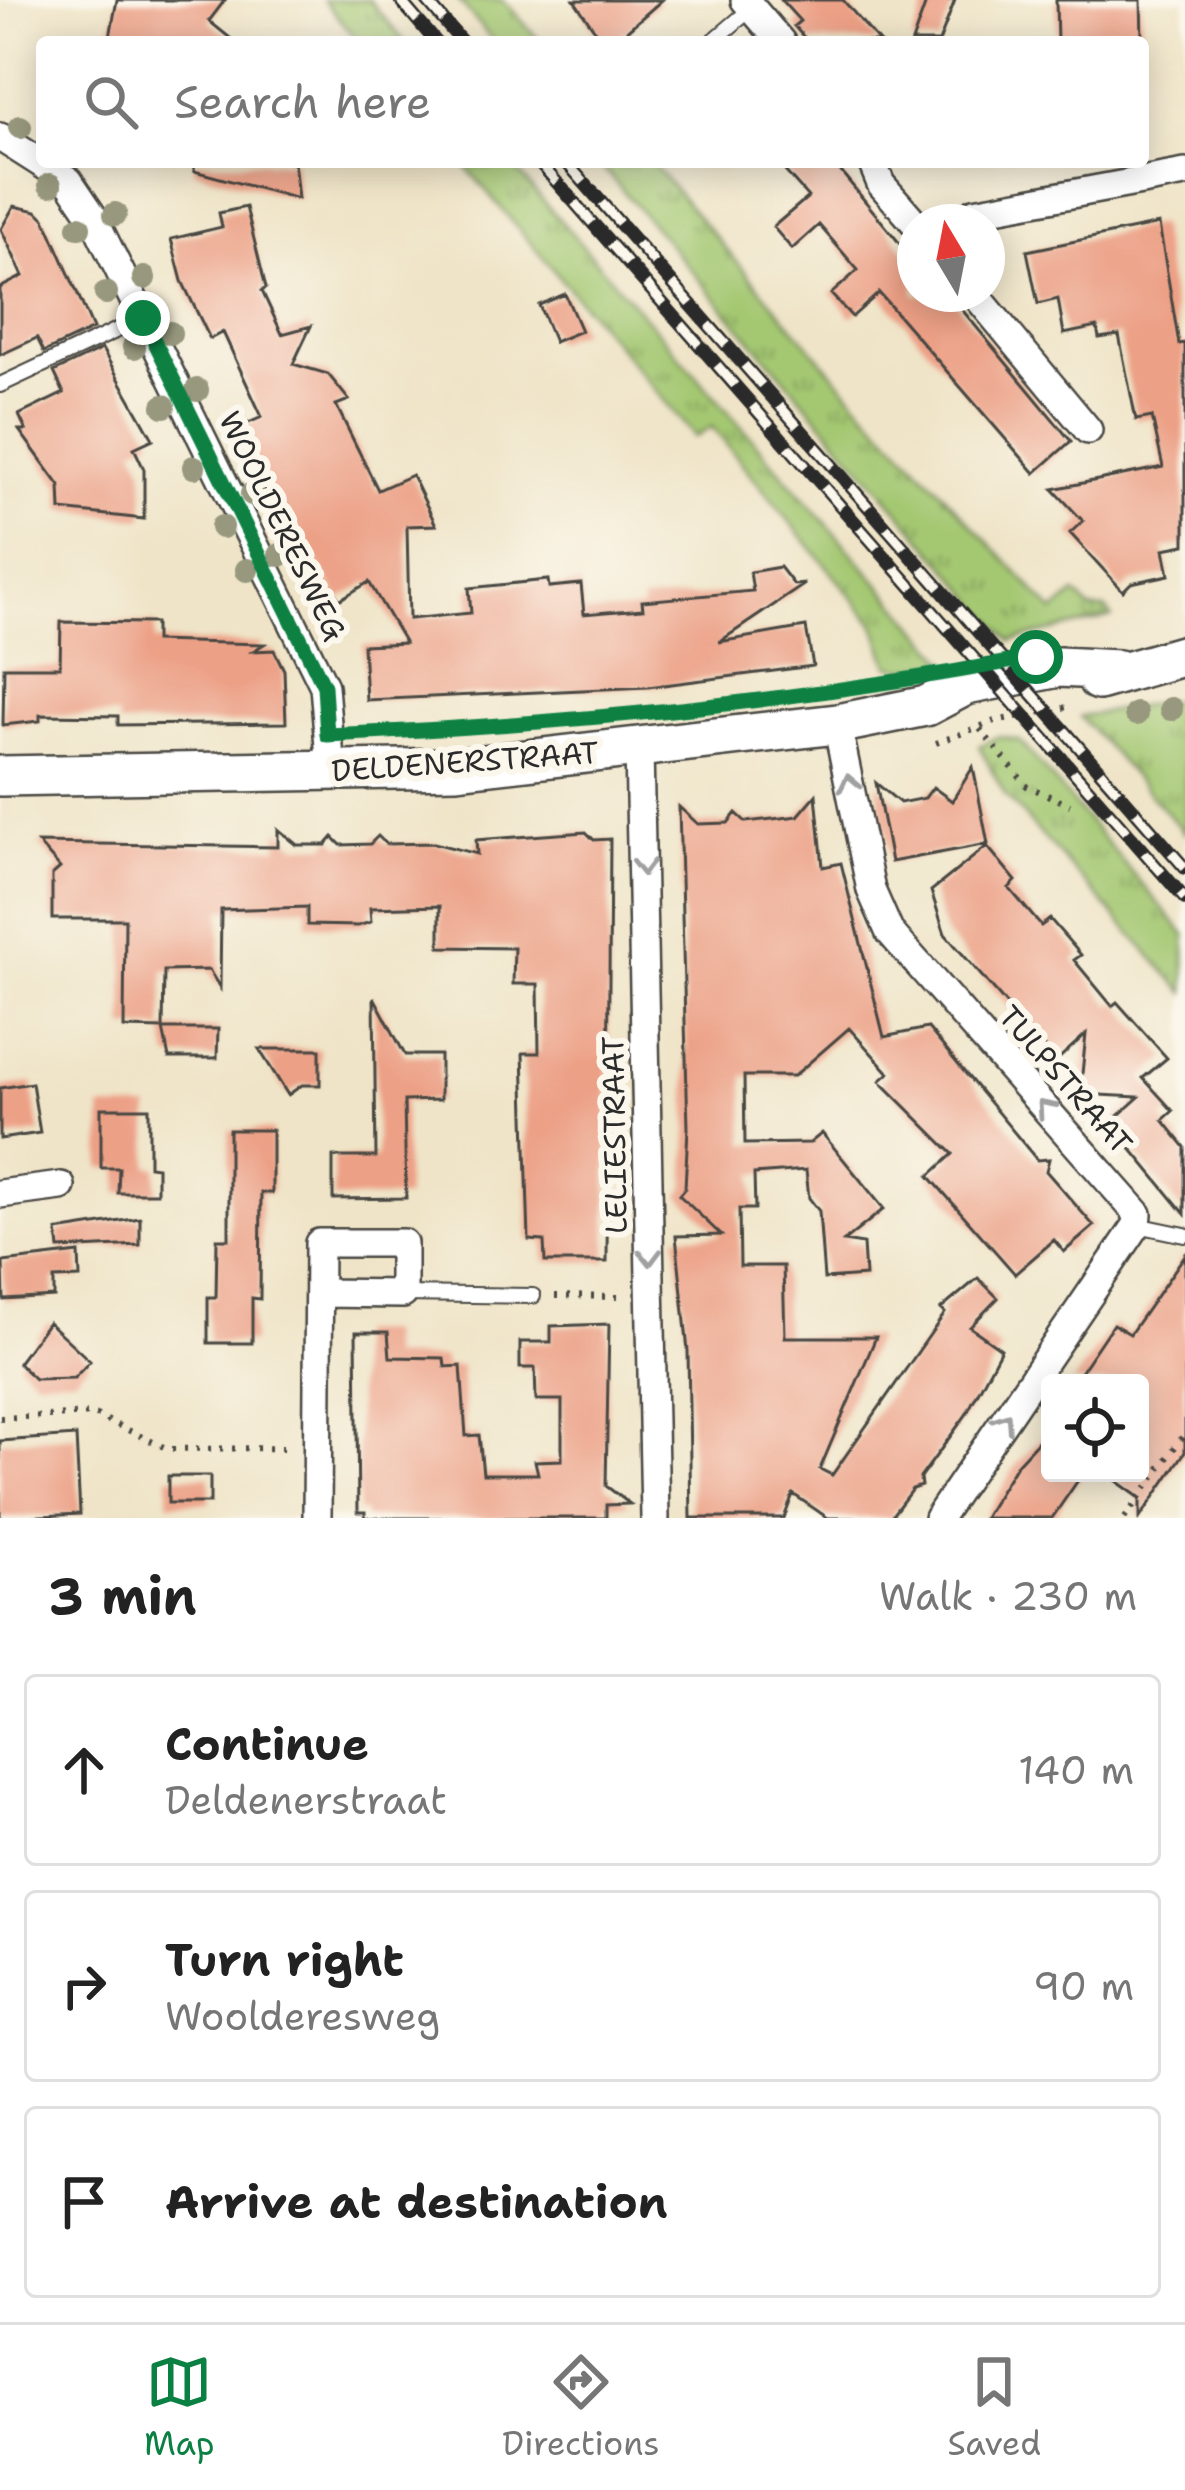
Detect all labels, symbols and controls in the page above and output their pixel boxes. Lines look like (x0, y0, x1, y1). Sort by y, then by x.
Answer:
search box (36, 36, 1149, 168)
icon: search (78, 69, 144, 135)
text: Search here (174, 72, 431, 132)
north arrow (897, 204, 1005, 312)
route end (116, 291, 170, 345)
street label: WOOLDERESWEG (209, 404, 356, 647)
route start (1009, 630, 1063, 684)
street label: DELDENERSTRAAT (330, 732, 600, 791)
one-way arrow (838, 773, 863, 793)
one-way arrow (630, 858, 656, 877)
street label: TULPSTRAAT (989, 996, 1141, 1163)
street label: LELIESTRAAT (592, 1036, 637, 1234)
one-way arrow (1038, 1100, 1059, 1121)
one-way arrow (636, 1248, 662, 1267)
map controls (1041, 1374, 1149, 1482)
button: locate (1041, 1374, 1149, 1482)
one-way arrow (990, 1413, 1012, 1435)
text: 3 min (48, 1562, 197, 1630)
text: Walk · 230 m (879, 1570, 1137, 1622)
text: Continue (165, 1714, 369, 1774)
icon: ahead (51, 1737, 117, 1803)
text: 140 m (1018, 1744, 1134, 1796)
text: Deldenerstraat (165, 1774, 447, 1826)
text: Turn right (165, 1930, 404, 1990)
icon: right (51, 1953, 117, 2019)
text: 90 m (1033, 1960, 1134, 2012)
text: Woolderesweg (165, 1990, 440, 2042)
icon: arrive (51, 2169, 117, 2235)
text: Arrive at destination (165, 2172, 668, 2232)
tab: Map (144, 2349, 215, 2466)
tab: Directions (502, 2349, 660, 2466)
tab: Saved (947, 2349, 1041, 2466)

